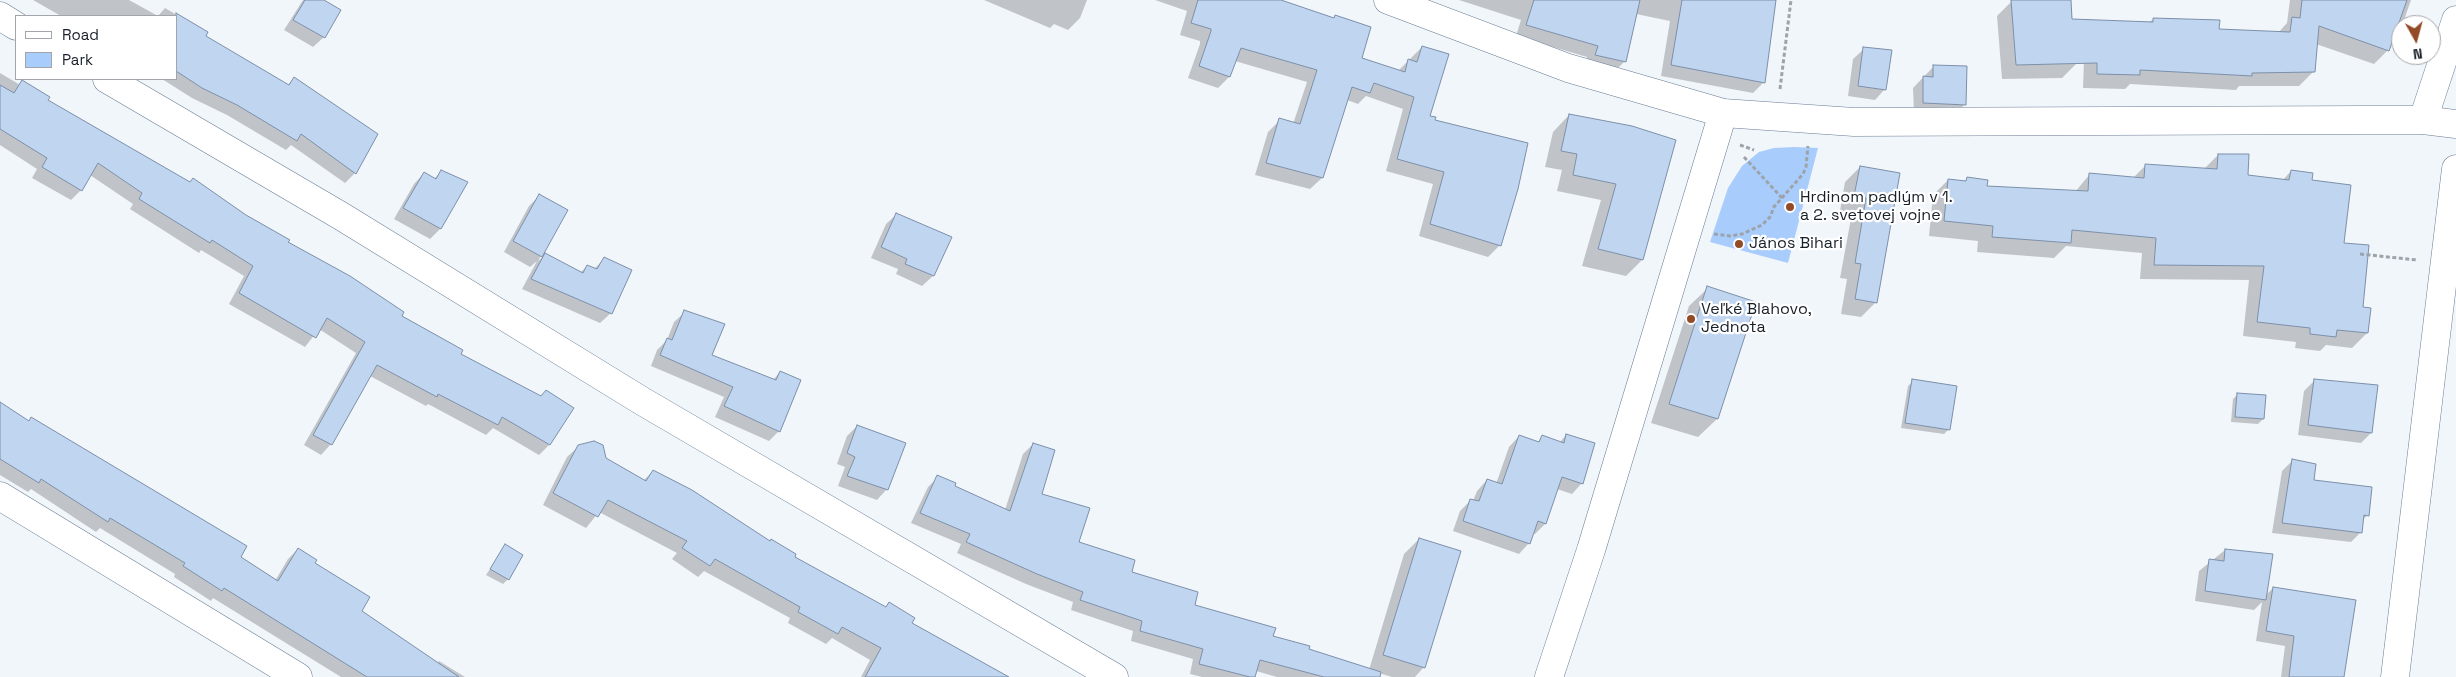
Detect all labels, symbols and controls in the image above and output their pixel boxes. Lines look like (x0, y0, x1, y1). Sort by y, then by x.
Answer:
legend (15, 15, 178, 80)
north arrow (2391, 15, 2441, 65)
text: Road (62, 25, 99, 44)
text: N (2412, 44, 2423, 63)
text: Park (62, 50, 93, 69)
place label: Hrdinom padlým v 1. a 2. svetovej vojne (1800, 188, 1953, 226)
marker: Hrdinom padlým v 1. a 2. svetovej vojne (1784, 201, 1796, 213)
place label: János Bihari (1749, 234, 1843, 254)
marker: János Bihari (1733, 238, 1745, 250)
place label: Veľké Blahovo, Jednota (1701, 300, 1812, 338)
marker: Veľké Blahovo, Jednota (1685, 313, 1697, 325)

